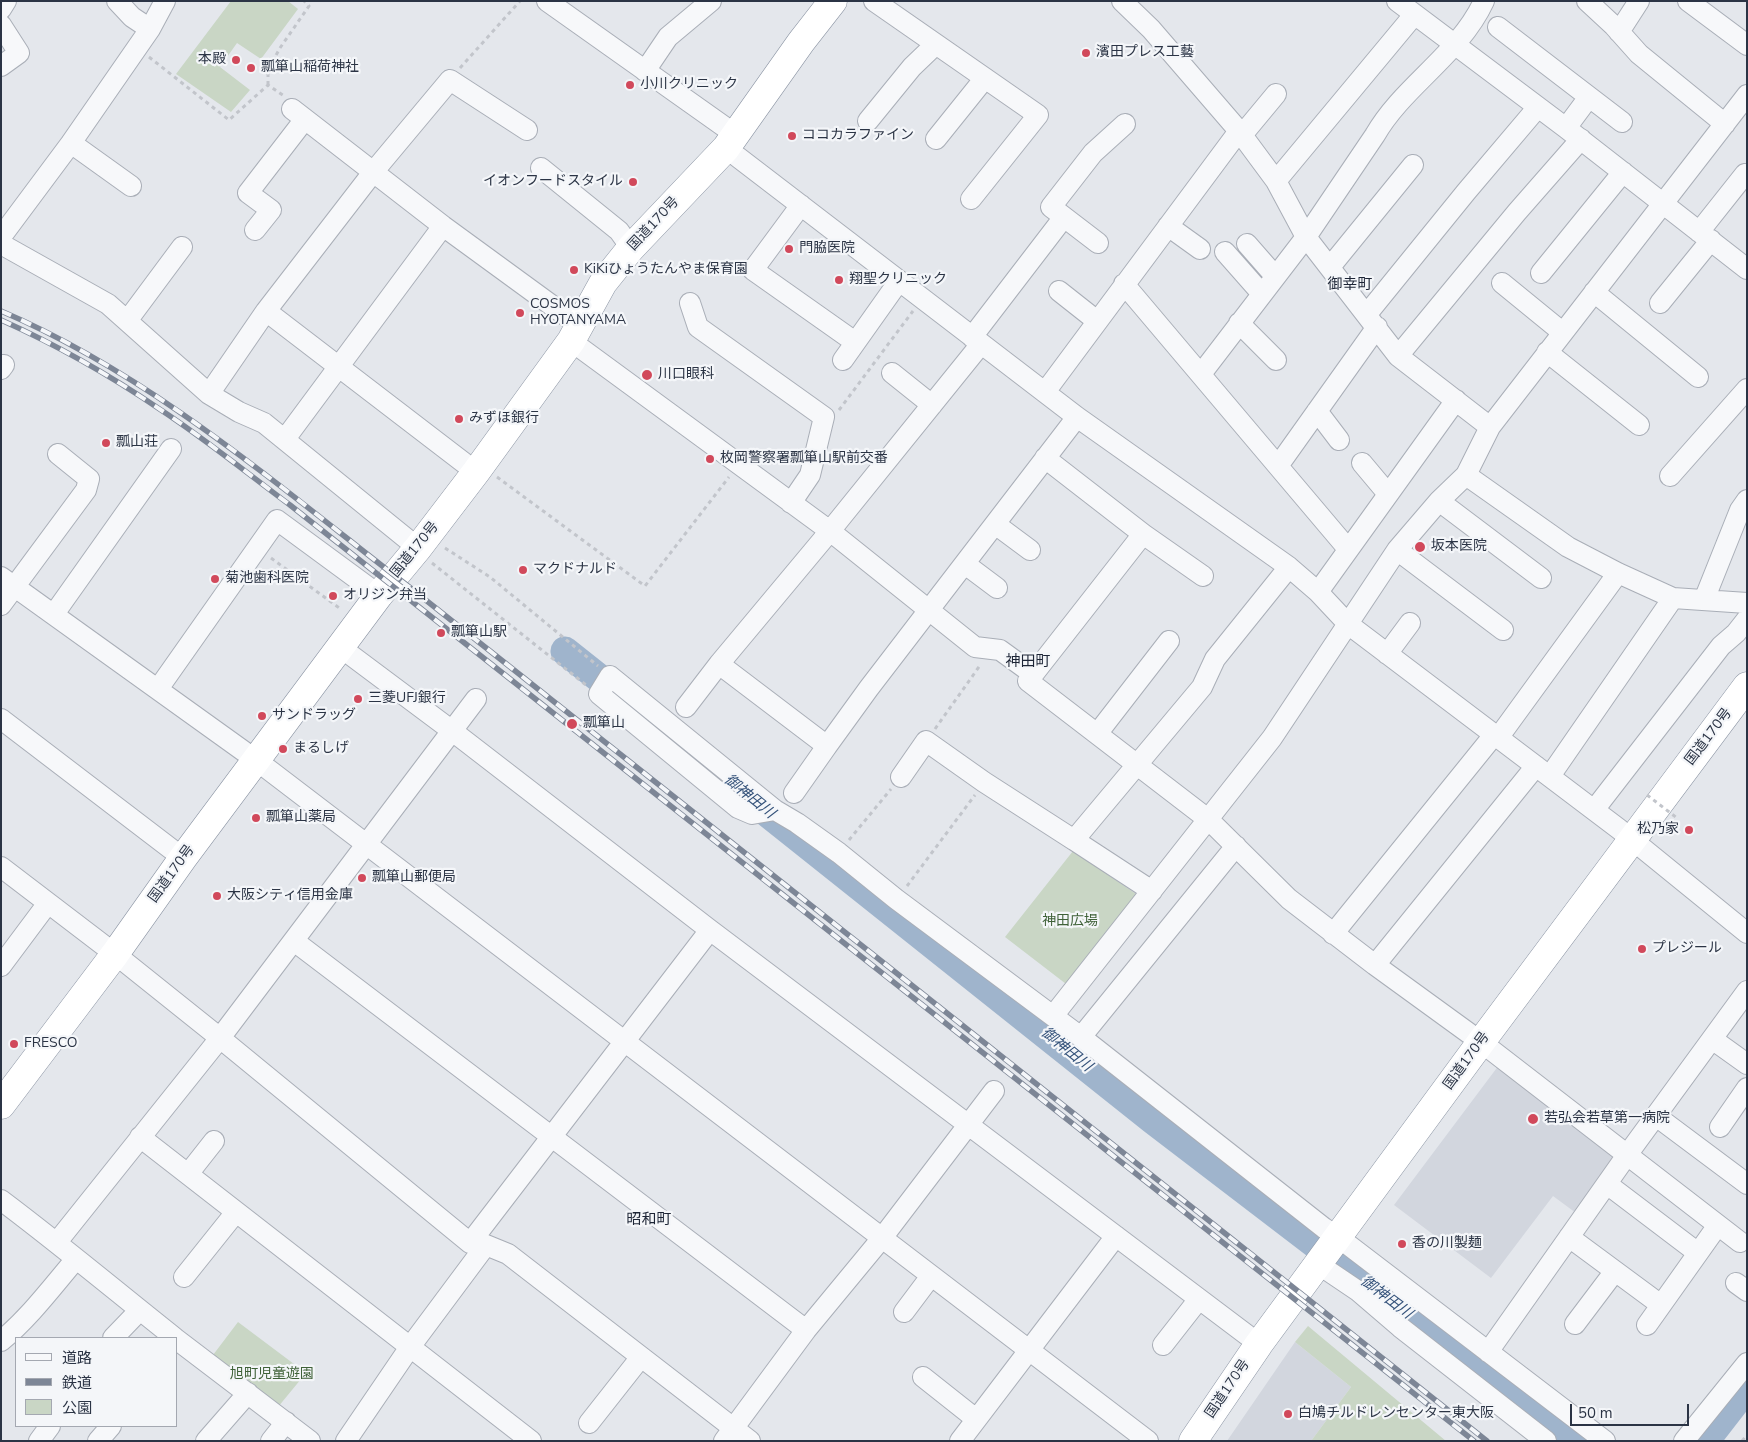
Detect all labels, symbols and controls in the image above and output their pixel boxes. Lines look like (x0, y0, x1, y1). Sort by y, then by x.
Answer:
place label: 濱田プレス工藝 (1096, 45, 1194, 61)
marker: 濱田プレス工藝 (1080, 47, 1092, 59)
place label: 本殿 (198, 52, 226, 68)
marker: 本殿 (230, 54, 242, 66)
place label: 瓢箪山稲荷神社 (261, 60, 359, 76)
marker: 瓢箪山稲荷神社 (245, 62, 257, 74)
place label: 小川クリニック (640, 77, 738, 93)
marker: 小川クリニック (624, 79, 636, 91)
place label: ココカラファイン (802, 128, 914, 144)
marker: ココカラファイン (786, 130, 798, 142)
place label: イオンフードスタイル (483, 174, 623, 190)
marker: イオンフードスタイル (627, 176, 639, 188)
street label: 国道170号 (625, 194, 683, 254)
place label: 門脇医院 (799, 241, 855, 257)
marker: 門脇医院 (783, 243, 795, 255)
place label: KiKiひょうたんやま保育園 (584, 262, 748, 278)
marker: KiKiひょうたんやま保育園 (568, 264, 580, 276)
place label: 翔聖クリニック (849, 272, 947, 288)
marker: 翔聖クリニック (833, 274, 845, 286)
district label: 御幸町 (1328, 276, 1372, 294)
place label: COSMOS HYOTANYAMA (530, 297, 626, 330)
marker: COSMOS HYOTANYAMA (514, 307, 526, 319)
place label: 川口眼科 (658, 367, 714, 383)
marker: 川口眼科 (640, 368, 654, 382)
place label: みずほ銀行 (469, 411, 539, 427)
marker: みずほ銀行 (453, 413, 465, 425)
place label: 瓢山荘 (116, 435, 158, 451)
marker: 瓢山荘 (100, 437, 112, 449)
place label: 枚岡警察署瓢箪山駅前交番 (720, 451, 888, 467)
marker: 枚岡警察署瓢箪山駅前交番 (704, 453, 716, 465)
street label: 国道170号 (387, 519, 443, 581)
place label: 坂本医院 (1431, 539, 1487, 555)
marker: 坂本医院 (1413, 540, 1427, 554)
place label: マクドナルド (533, 562, 617, 578)
marker: マクドナルド (517, 564, 529, 576)
place label: 菊池歯科医院 (225, 571, 309, 587)
marker: 菊池歯科医院 (209, 573, 221, 585)
place label: オリジン弁当 (343, 588, 427, 604)
marker: オリジン弁当 (327, 590, 339, 602)
place label: 瓢箪山駅 (451, 625, 507, 641)
marker: 瓢箪山駅 (435, 627, 447, 639)
district label: 神田町 (1006, 653, 1050, 671)
place label: 三菱UFJ銀行 (368, 691, 446, 707)
marker: 三菱UFJ銀行 (352, 693, 364, 705)
street label: 国道170号 (1682, 705, 1736, 769)
place label: サンドラッグ (272, 708, 356, 724)
marker: サンドラッグ (256, 710, 268, 722)
place label: 瓢箪山 (583, 716, 625, 732)
marker: 瓢箪山 (565, 717, 579, 731)
place label: まるしげ (293, 741, 349, 757)
marker: まるしげ (277, 743, 289, 755)
water label: 御神田川 (720, 771, 778, 823)
place label: 瓢箪山薬局 (266, 810, 336, 826)
marker: 瓢箪山薬局 (250, 812, 262, 824)
place label: 松乃家 (1637, 822, 1679, 838)
marker: 松乃家 (1683, 824, 1695, 836)
street label: 国道170号 (145, 842, 199, 906)
place label: 瓢箪山郵便局 (372, 870, 456, 886)
marker: 瓢箪山郵便局 (356, 872, 368, 884)
place label: 大阪シティ信用金庫 (227, 888, 353, 904)
marker: 大阪シティ信用金庫 (211, 890, 223, 902)
park label: 神田広場 (1042, 914, 1098, 930)
place label: プレジール (1652, 941, 1722, 957)
marker: プレジール (1636, 943, 1648, 955)
water label: 御神田川 (1037, 1024, 1095, 1076)
street label: 国道170号 (1440, 1029, 1494, 1093)
place label: FRESCO (24, 1036, 78, 1052)
marker: FRESCO (8, 1038, 20, 1050)
place label: 若弘会若草第一病院 (1544, 1111, 1670, 1127)
marker: 若弘会若草第一病院 (1526, 1112, 1540, 1126)
district label: 昭和町 (627, 1211, 671, 1229)
place label: 香の川製麺 (1412, 1236, 1482, 1252)
marker: 香の川製麺 (1396, 1238, 1408, 1250)
water label: 御神田川 (1357, 1273, 1415, 1323)
legend (15, 1337, 178, 1427)
text: 道路 (62, 1348, 92, 1368)
street label: 国道170号 (1202, 1356, 1254, 1422)
park label: 旭町児童遊園 (230, 1367, 314, 1383)
text: 鉄道 (62, 1373, 92, 1393)
scale bar (1573, 1394, 1692, 1426)
text: 公園 (62, 1398, 92, 1418)
text: 50 m (1578, 1403, 1613, 1423)
place label: 白鳩チルドレンセンター東大阪 (1298, 1406, 1494, 1422)
marker: 白鳩チルドレンセンター東大阪 (1282, 1408, 1294, 1420)

